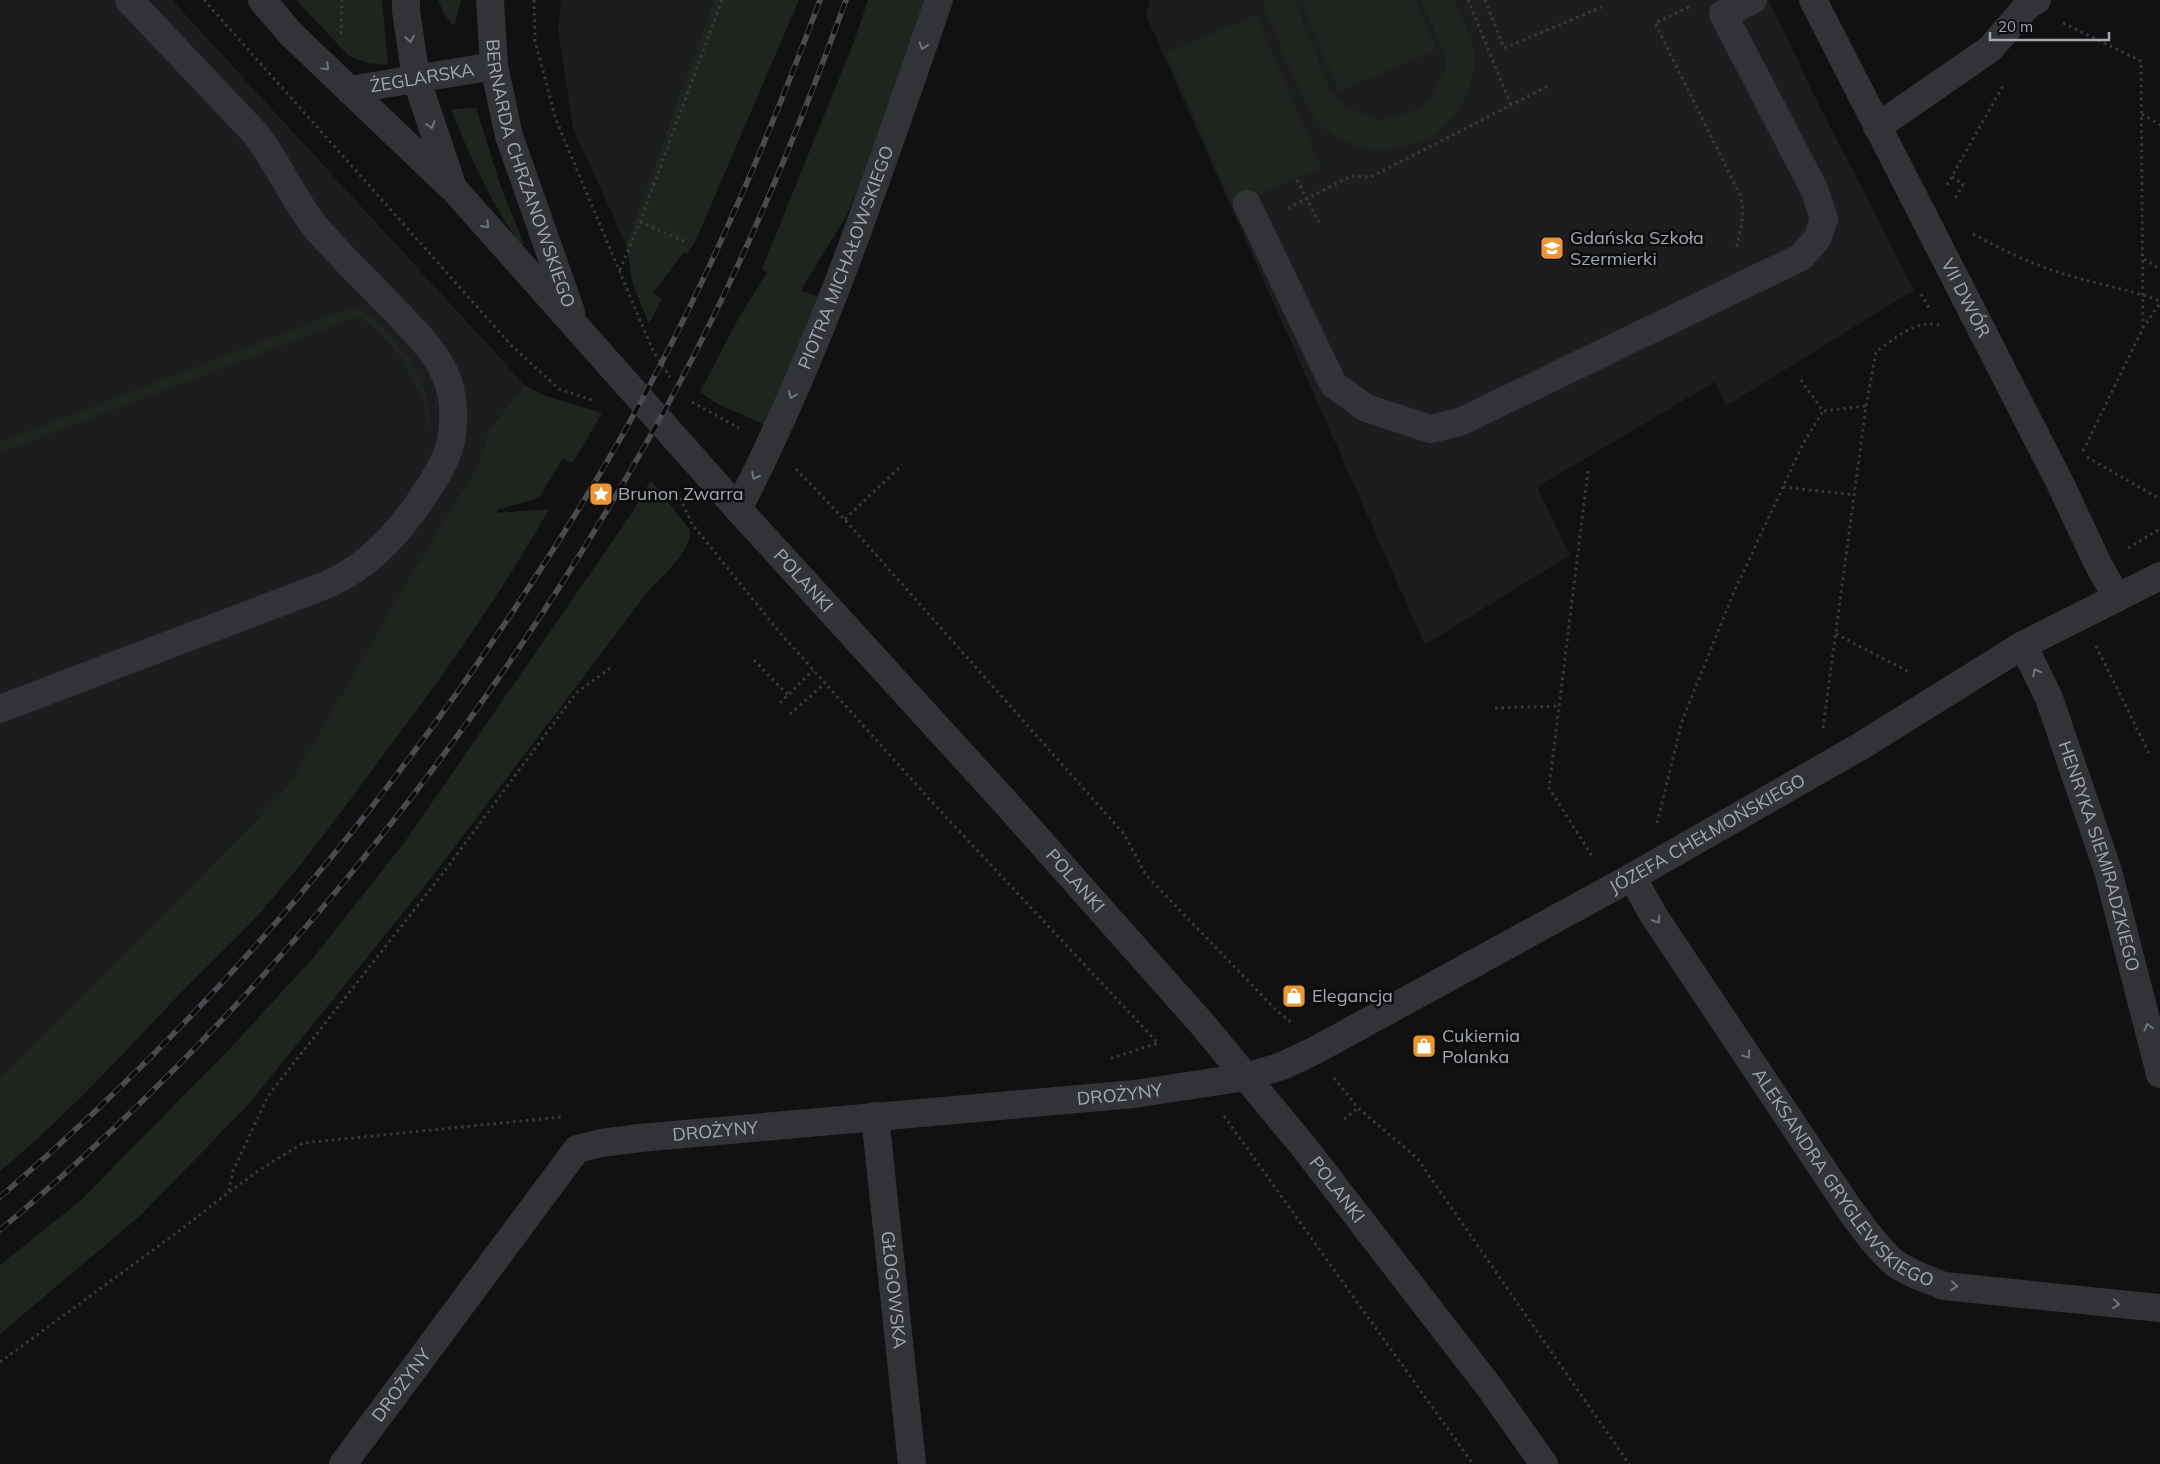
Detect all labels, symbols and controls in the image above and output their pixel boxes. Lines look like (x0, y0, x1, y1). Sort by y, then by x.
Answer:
scale bar (1990, 10, 2109, 42)
text: 20 m (1998, 17, 2033, 36)
one-way arrow (405, 35, 415, 44)
street label: BERNARDA CHRZANOWSKIEGO (481, 38, 581, 311)
one-way arrow (919, 41, 929, 50)
street label: ŻEGLARSKA (368, 58, 476, 97)
one-way arrow (320, 61, 329, 70)
one-way arrow (425, 120, 435, 129)
street label: PIOTRA MICHAŁOWSKIEGO (793, 142, 898, 373)
one-way arrow (480, 219, 489, 228)
place label: Gdańska Szkoła Szermierki (1570, 226, 1704, 270)
school or university icon: Gdańska Szkoła Szermierki (1539, 235, 1565, 261)
street label: VII DWÓR (1936, 255, 1996, 342)
one-way arrow (788, 390, 798, 398)
one-way arrow (751, 471, 761, 480)
place icon: Brunon Zwarra (588, 481, 614, 507)
place label: Brunon Zwarra (618, 482, 744, 505)
street label: POLANKI (769, 544, 838, 617)
one-way arrow (2032, 668, 2042, 677)
street label: HENRYKA SIEMIRADZKIEGO (2053, 738, 2145, 974)
street label: JÓZEFA CHEŁMOŃSKIEGO (1605, 768, 1809, 898)
street label: POLANKI (1041, 844, 1110, 917)
one-way arrow (1651, 914, 1660, 923)
shop icon: Elegancja (1281, 983, 1307, 1009)
place label: Elegancja (1312, 984, 1393, 1007)
one-way arrow (2143, 1023, 2153, 1031)
place label: Cukiernia Polanka (1442, 1024, 1520, 1068)
shop icon: Cukiernia Polanka (1411, 1033, 1437, 1059)
one-way arrow (1741, 1049, 1750, 1059)
street label: ALEKSANDRA GRYGLEWSKIEGO (1748, 1063, 1937, 1292)
street label: DROŻYNY (1076, 1078, 1165, 1110)
street label: DROŻYNY (671, 1115, 760, 1146)
street label: POLANKI (1304, 1152, 1370, 1227)
street label: GŁOGOWSKA (876, 1230, 912, 1350)
one-way arrow (1950, 1281, 1958, 1292)
one-way arrow (2112, 1298, 2120, 1309)
street label: DROŻYNY (366, 1343, 436, 1426)

